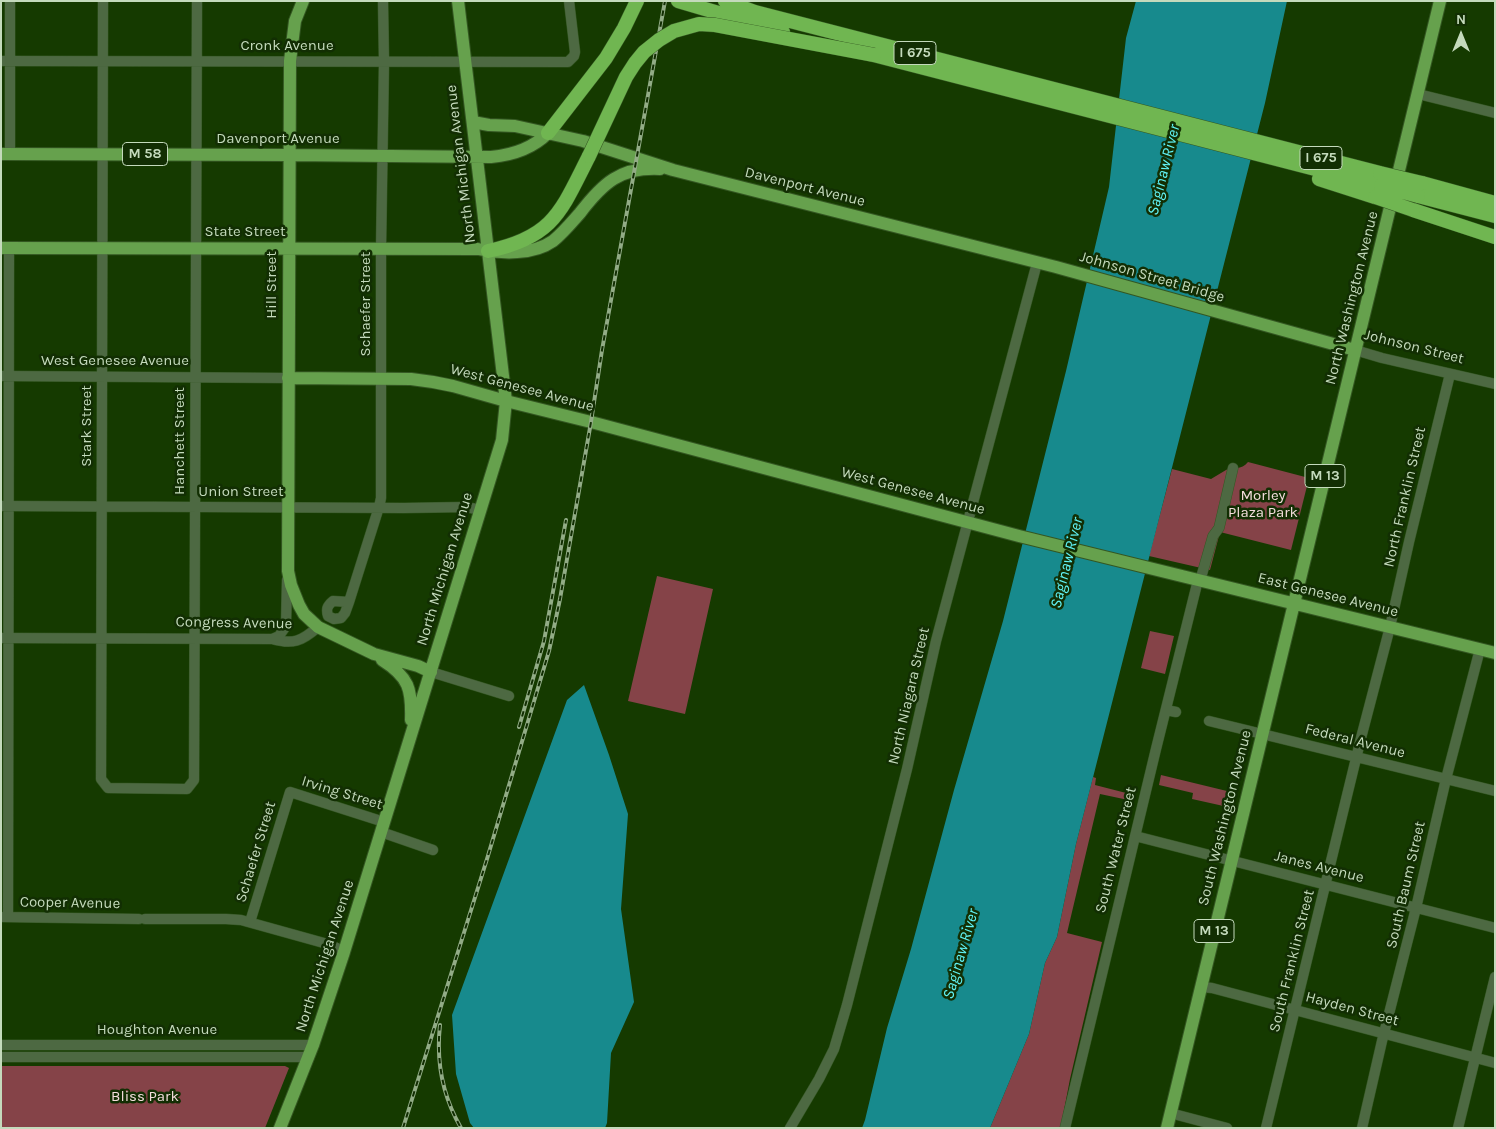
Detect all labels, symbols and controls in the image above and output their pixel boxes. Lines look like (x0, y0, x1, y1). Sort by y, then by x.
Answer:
north arrow (1436, 10, 1486, 60)
text: N (1456, 11, 1466, 28)
street label: Cronk Avenue (240, 37, 334, 55)
road number: I 675 (894, 42, 936, 64)
street label: North Michigan Avenue (442, 84, 480, 244)
water label: Saginaw River (1143, 123, 1185, 217)
street label: Davenport Avenue (216, 130, 340, 148)
road number: M 58 (122, 142, 168, 166)
road number: I 675 (1300, 146, 1342, 170)
street label: Davenport Avenue (743, 163, 867, 211)
street label: North Washington Avenue (1322, 209, 1382, 387)
street label: State Street (204, 223, 286, 241)
street label: Johnson Street Bridge (1077, 248, 1227, 306)
street label: Hill Street (263, 251, 281, 319)
street label: Schaefer Street (357, 252, 375, 356)
street label: Johnson Street (1362, 326, 1466, 368)
street label: West Genesee Avenue (41, 352, 189, 370)
street label: West Genesee Avenue (448, 360, 596, 416)
street label: Stark Street (78, 385, 96, 467)
street label: Hanchett Street (171, 387, 189, 495)
street label: North Franklin Street (1380, 425, 1430, 569)
street label: West Genesee Avenue (839, 463, 987, 519)
road number: M 13 (1305, 464, 1345, 488)
street label: Union Street (198, 483, 284, 501)
park label: Morley Plaza Park (1228, 487, 1298, 522)
street label: North Michigan Avenue (413, 490, 477, 648)
water label: Saginaw River (1046, 516, 1088, 610)
street label: East Genesee Avenue (1256, 569, 1400, 621)
street label: Congress Avenue (175, 613, 293, 633)
street label: North Niagara Street (884, 626, 934, 766)
street label: Federal Avenue (1303, 720, 1407, 762)
street label: South Washington Avenue (1194, 728, 1256, 908)
street label: Irving Street (299, 772, 385, 814)
street label: South Water Street (1092, 785, 1140, 915)
street label: Schaefer Street (232, 799, 280, 905)
street label: South Baum Street (1383, 820, 1429, 950)
street label: Janes Avenue (1272, 847, 1366, 887)
street label: North Michigan Avenue (292, 877, 358, 1035)
street label: South Franklin Street (1266, 888, 1318, 1034)
street label: Cooper Avenue (20, 893, 120, 913)
water label: Saginaw River (939, 907, 983, 1001)
road number: M 13 (1194, 919, 1234, 942)
street label: Hayden Street (1303, 988, 1401, 1030)
street label: Houghton Avenue (97, 1021, 217, 1039)
park label: Bliss Park (111, 1088, 179, 1106)

